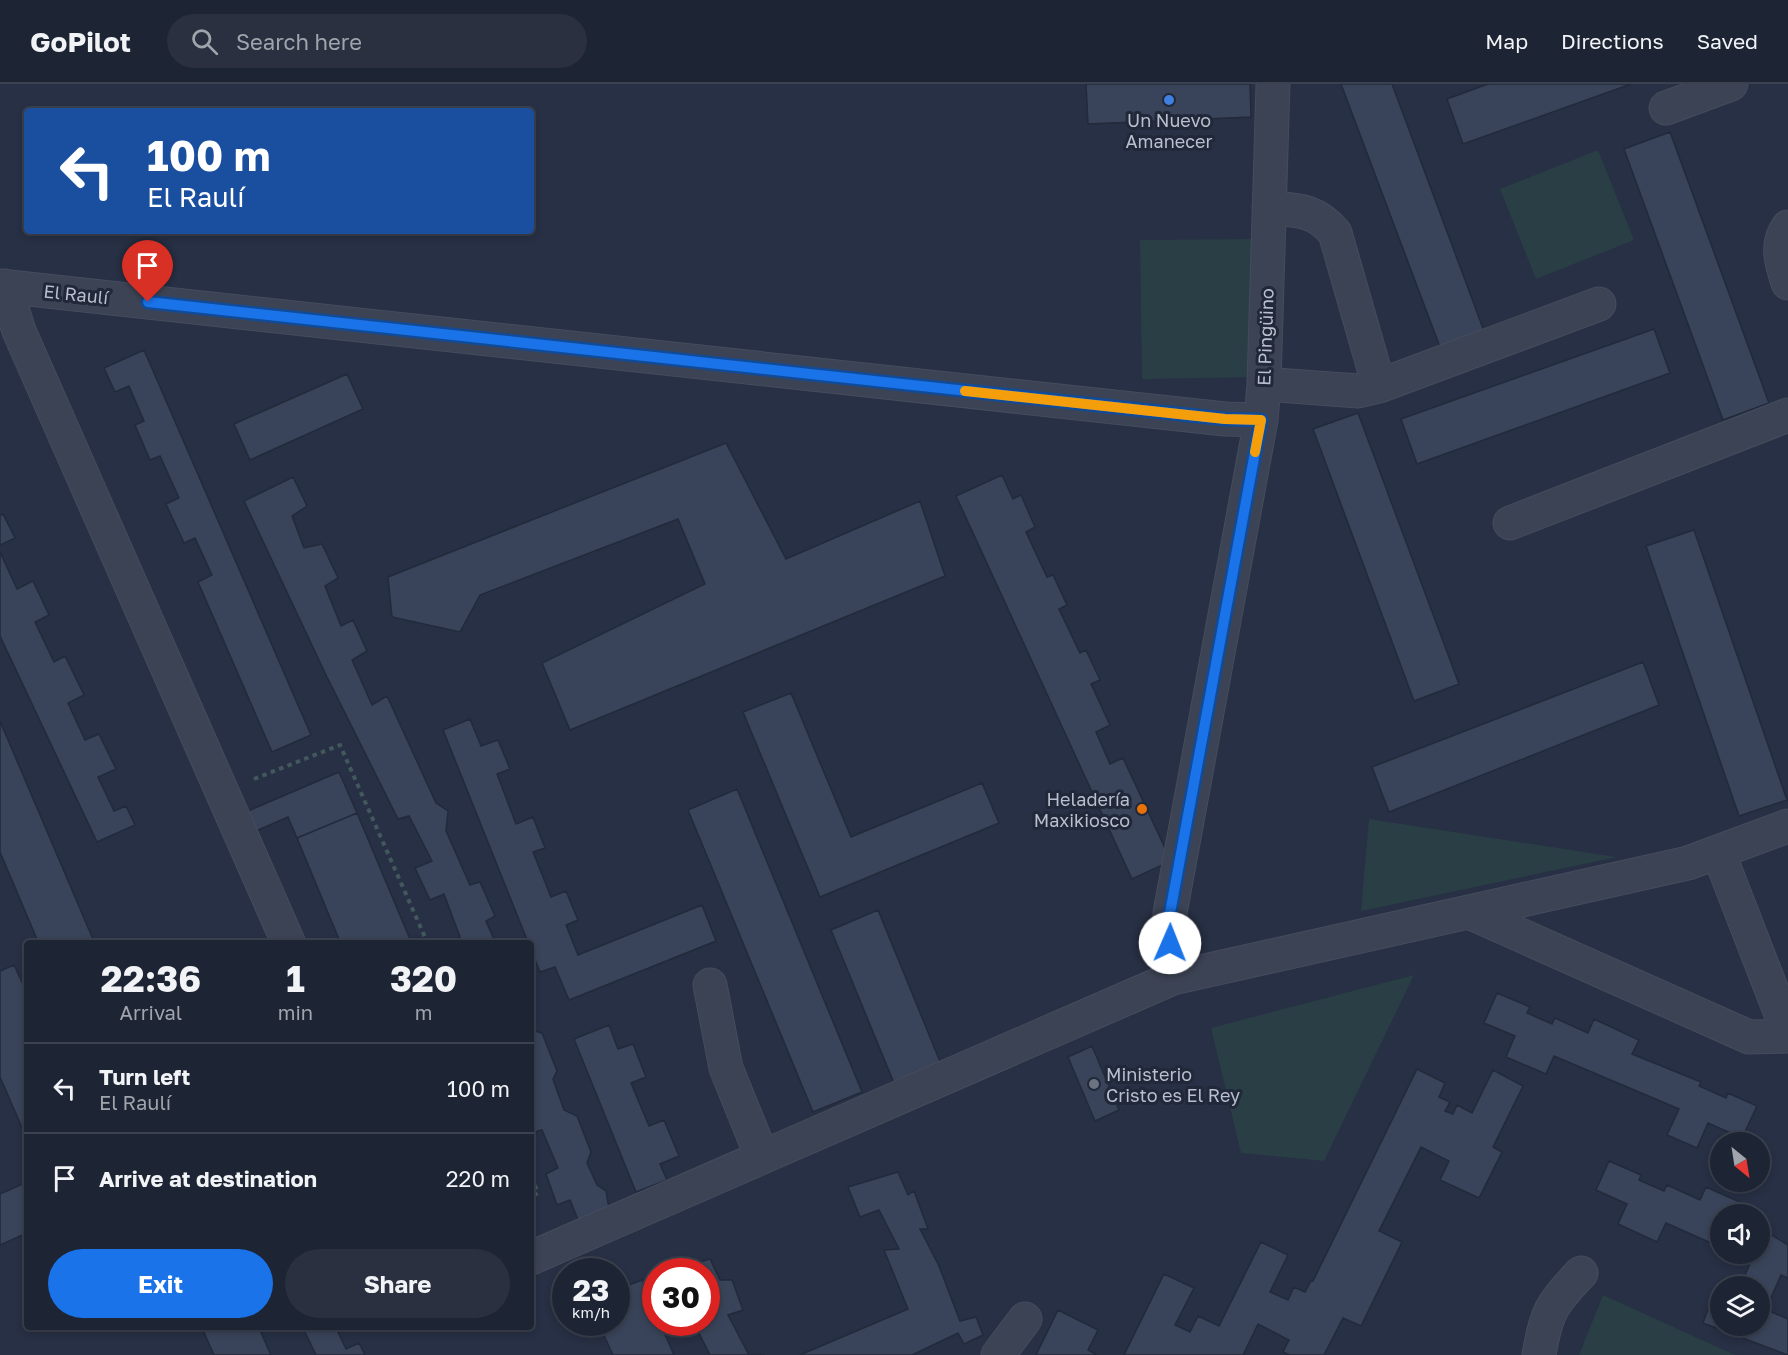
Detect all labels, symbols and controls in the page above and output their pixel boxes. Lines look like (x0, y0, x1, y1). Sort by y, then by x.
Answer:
search box (167, 14, 587, 68)
text: GoPilot (30, 25, 131, 58)
icon: search (188, 25, 221, 58)
text: Search here (236, 28, 362, 55)
text: Map (1485, 28, 1528, 54)
text: Directions (1561, 28, 1664, 54)
text: Saved (1697, 28, 1758, 54)
marker: Un Nuevo Amanecer (1162, 93, 1176, 107)
place label: Un Nuevo Amanecer (1126, 109, 1212, 152)
text: 100 m (147, 130, 270, 180)
icon: left (48, 132, 126, 210)
text: El Raulí (147, 181, 244, 213)
pin (122, 240, 173, 302)
icon: arrive (131, 249, 164, 282)
street label: El Raulí (43, 280, 111, 308)
street label: El Pingüino (1252, 288, 1278, 386)
place label: Heladería Maxikiosco (1034, 788, 1130, 831)
marker: Heladería Maxikiosco (1135, 802, 1149, 816)
position arrow (1138, 911, 1202, 975)
text: 22:36 (101, 957, 201, 1000)
text: 1 (286, 957, 305, 1000)
text: 320 (390, 957, 457, 1000)
text: Arrival (120, 1000, 182, 1024)
text: min (278, 1000, 313, 1024)
text: m (415, 1000, 432, 1024)
text: Turn left (99, 1063, 190, 1090)
place label: Ministerio Cristo es El Rey (1106, 1063, 1240, 1106)
icon: left (48, 1072, 81, 1105)
text: 100 m (447, 1075, 510, 1102)
marker: Ministerio Cristo es El Rey (1087, 1077, 1101, 1091)
text: El Raulí (99, 1090, 171, 1114)
north arrow (1710, 1132, 1770, 1192)
map controls (1710, 1132, 1770, 1336)
icon: arrive (48, 1162, 81, 1195)
text: Arrive at destination (99, 1165, 317, 1192)
text: 220 m (446, 1165, 510, 1192)
button: sound (1710, 1204, 1770, 1264)
button: Exit (48, 1249, 273, 1318)
button: Share (285, 1249, 510, 1318)
speed limit sign: 30 (642, 1258, 720, 1336)
text: 23 (573, 1272, 609, 1308)
button: layers (1710, 1276, 1770, 1336)
text: km/h (572, 1303, 610, 1321)

